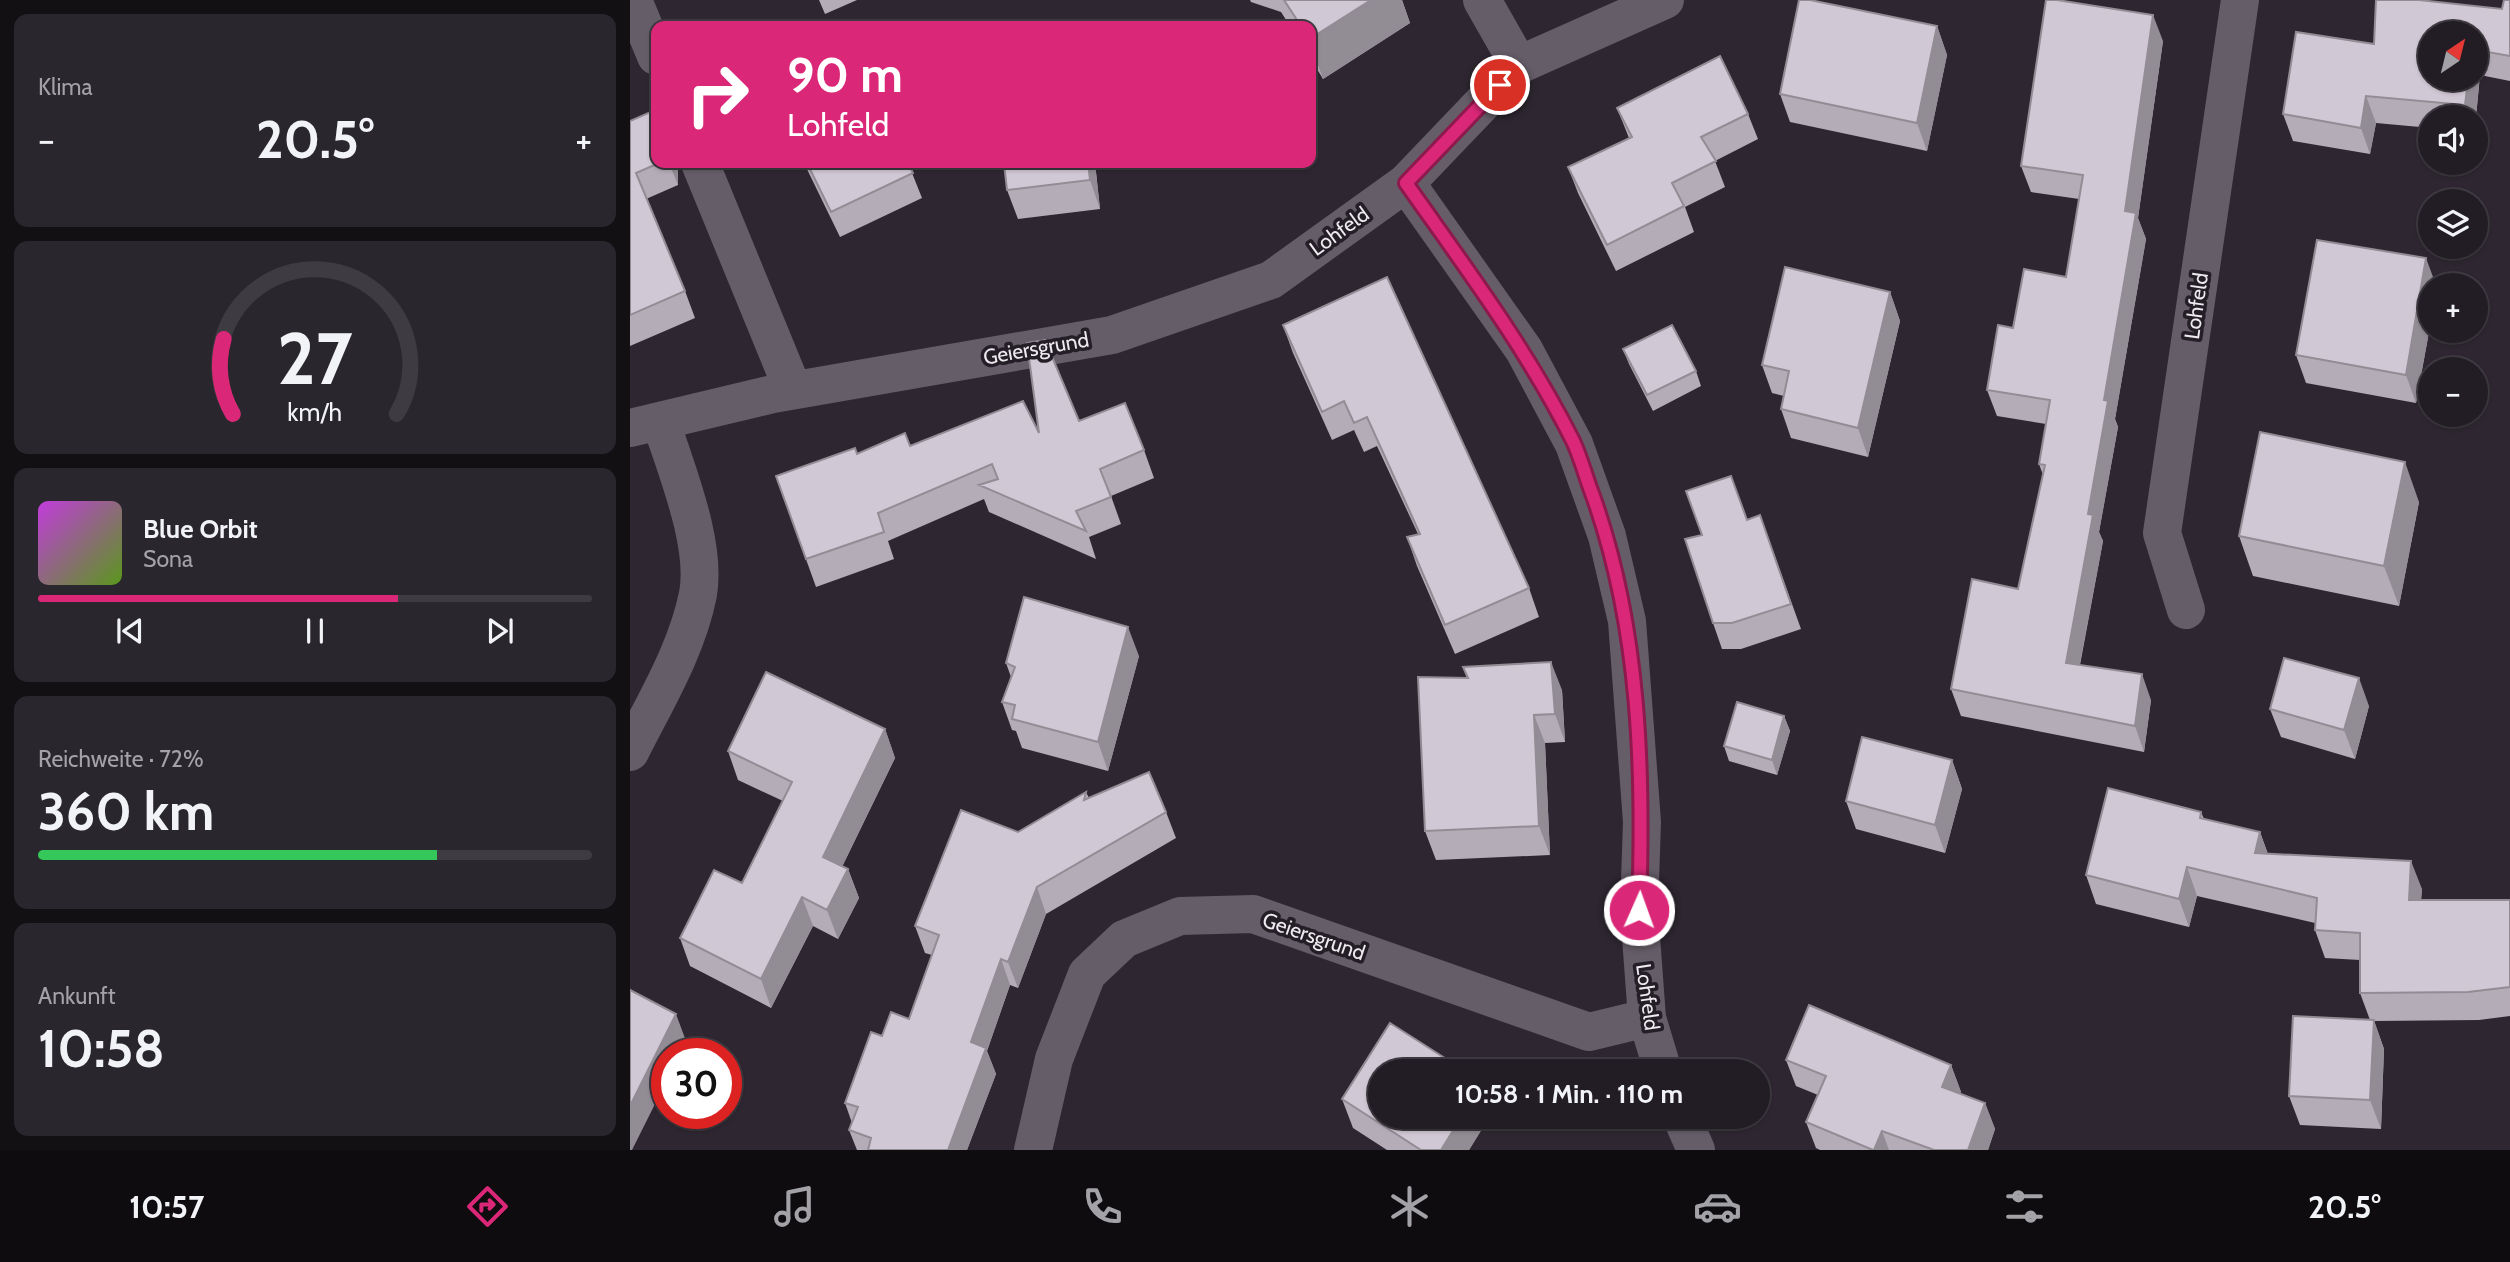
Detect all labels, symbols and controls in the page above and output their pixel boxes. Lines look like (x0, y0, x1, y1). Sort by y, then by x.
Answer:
north arrow (2418, 21, 2488, 91)
map controls (2418, 21, 2488, 427)
text: 90 m (787, 45, 903, 104)
icon: right (672, 49, 763, 140)
pin (1470, 55, 1530, 115)
icon: arrive (1481, 66, 1519, 104)
text: Klima (38, 73, 93, 101)
text: Lohfeld (787, 105, 889, 144)
button: sound (2418, 105, 2488, 175)
text: 20.5° (256, 108, 374, 171)
text: − (38, 116, 55, 163)
text: + (575, 116, 592, 163)
button: layers (2418, 189, 2488, 259)
street label: Lohfeld (1304, 201, 1374, 261)
street label: Lohfeld (2179, 271, 2213, 341)
button: + (2418, 273, 2488, 343)
text: 27 (277, 314, 353, 402)
street label: Geiersgrund (981, 326, 1091, 370)
button: − (2418, 357, 2488, 427)
text: km/h (288, 397, 342, 427)
text: Blue Orbit (143, 513, 258, 545)
text: Sona (143, 545, 193, 573)
icon: previous (111, 612, 149, 650)
icon: pause (296, 612, 334, 650)
icon: next (481, 612, 519, 650)
text: Reichweite · 72% (38, 745, 204, 773)
text: 360 km (38, 780, 214, 843)
position arrow (1602, 873, 1676, 947)
street label: Geiersgrund (1259, 907, 1369, 965)
street label: Lohfeld (1631, 962, 1665, 1032)
text: Ankunft (38, 982, 116, 1010)
text: 10:58 (38, 1017, 165, 1080)
speed limit sign: 30 (651, 1038, 742, 1129)
text: 10:58 · 1 Min. · 110 m (1455, 1078, 1683, 1110)
icon: directions (463, 1182, 512, 1231)
icon: music (770, 1182, 819, 1231)
icon: phone (1078, 1182, 1127, 1231)
icon: climate (1385, 1182, 1434, 1231)
icon: car (1693, 1182, 1742, 1231)
icon: filters (2000, 1182, 2049, 1231)
text: 10:57 (129, 1187, 204, 1226)
text: 20.5° (2308, 1187, 2381, 1226)

